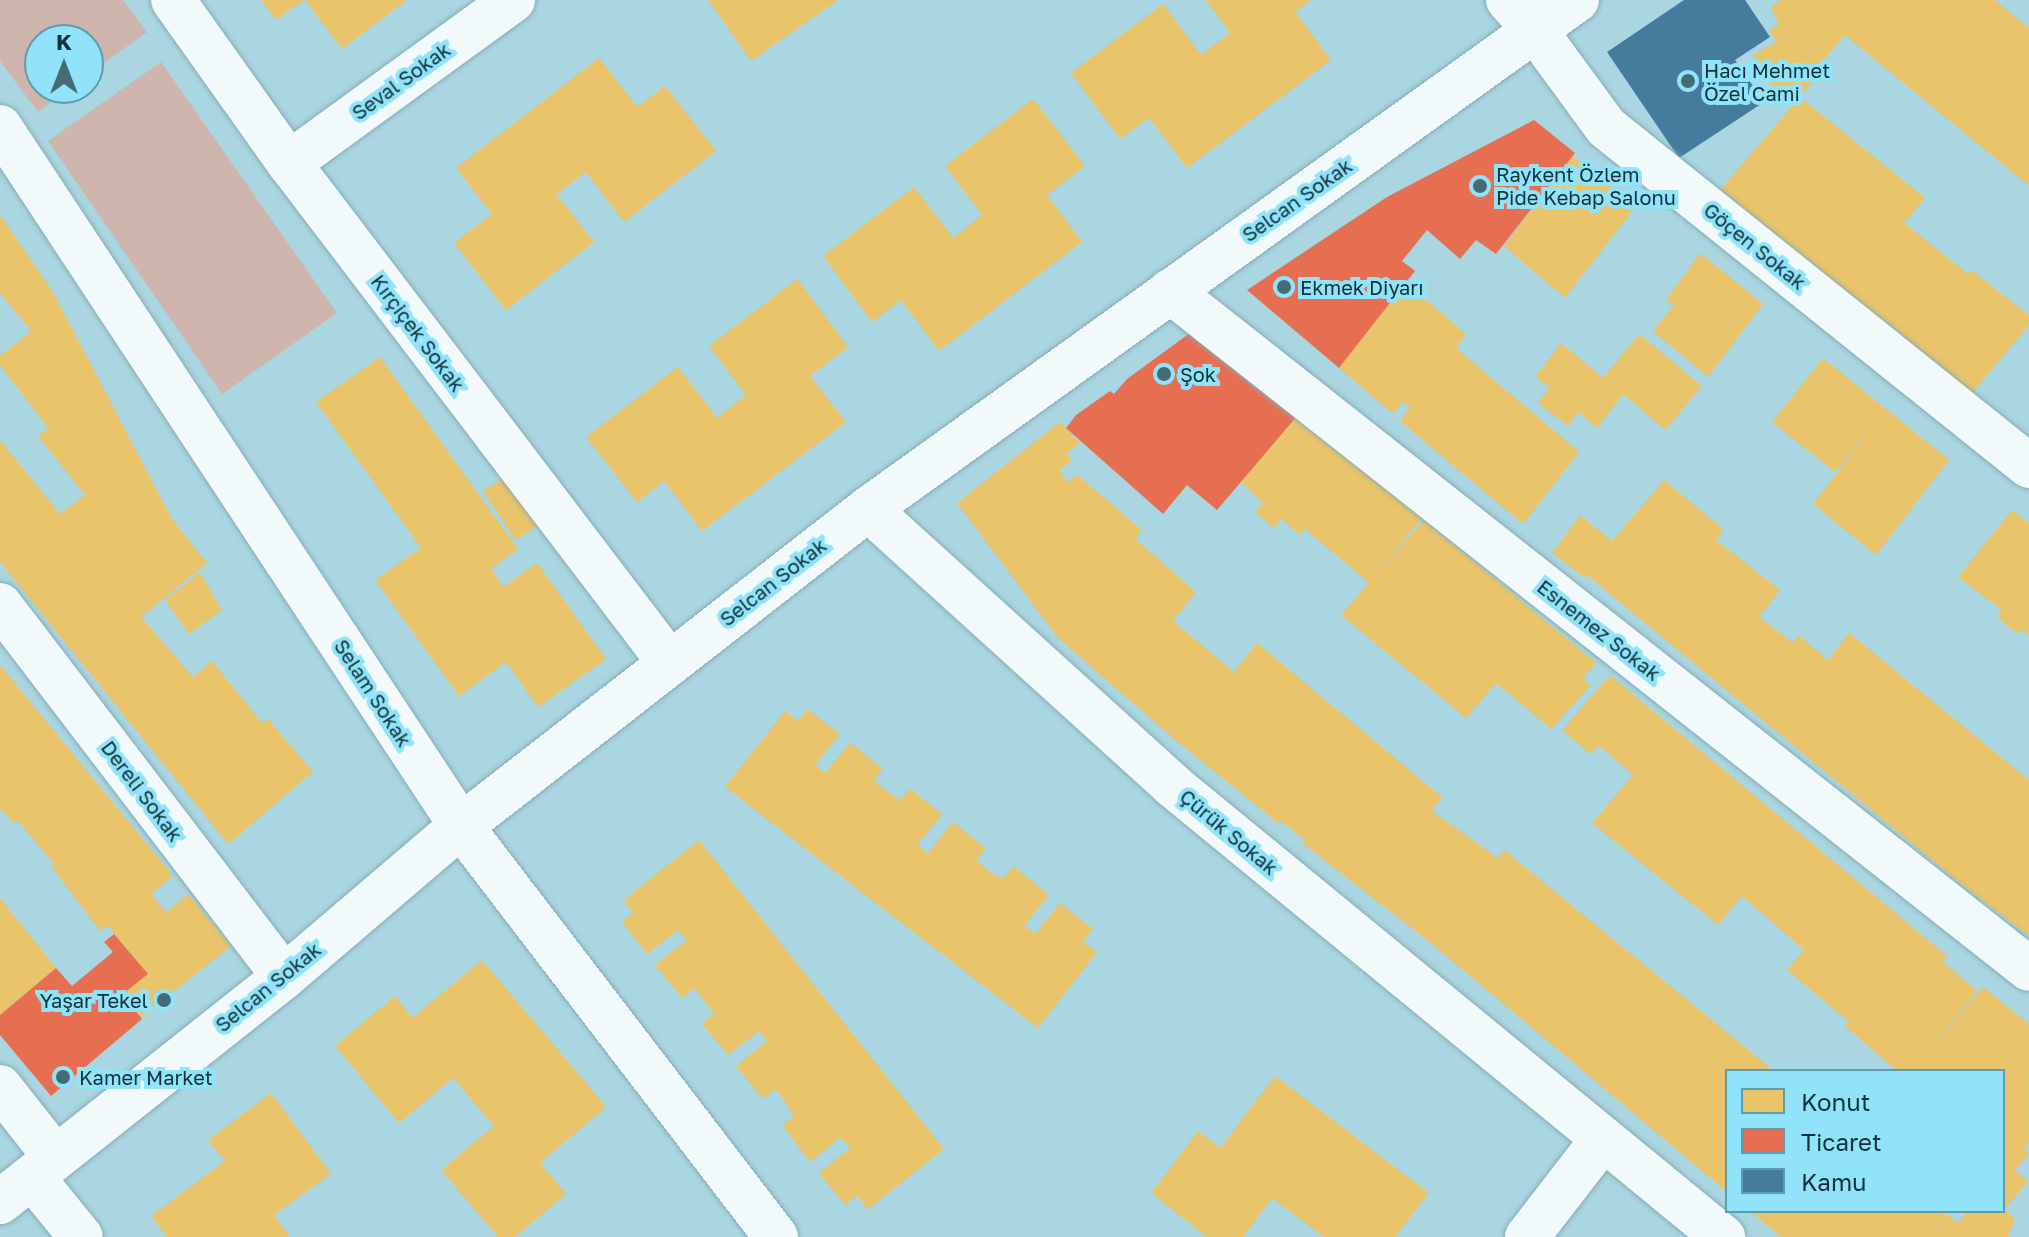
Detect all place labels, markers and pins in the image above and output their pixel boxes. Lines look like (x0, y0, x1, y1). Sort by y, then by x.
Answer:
place label: Hacı Mehmet Özel Cami (1704, 58, 1830, 105)
marker: Hacı Mehmet Özel Cami (1679, 72, 1697, 90)
place label: Raykent Özlem Pide Kebap Salonu (1496, 162, 1676, 209)
marker: Raykent Özlem Pide Kebap Salonu (1471, 177, 1489, 195)
place label: Ekmek Diyarı (1300, 275, 1424, 299)
marker: Ekmek Diyarı (1275, 278, 1293, 296)
place label: Şok (1180, 362, 1216, 386)
marker: Şok (1155, 365, 1173, 383)
place label: Yaşar Tekel (40, 988, 148, 1012)
marker: Yaşar Tekel (155, 991, 173, 1009)
place label: Kamer Market (79, 1065, 213, 1089)
marker: Kamer Market (54, 1068, 72, 1086)

